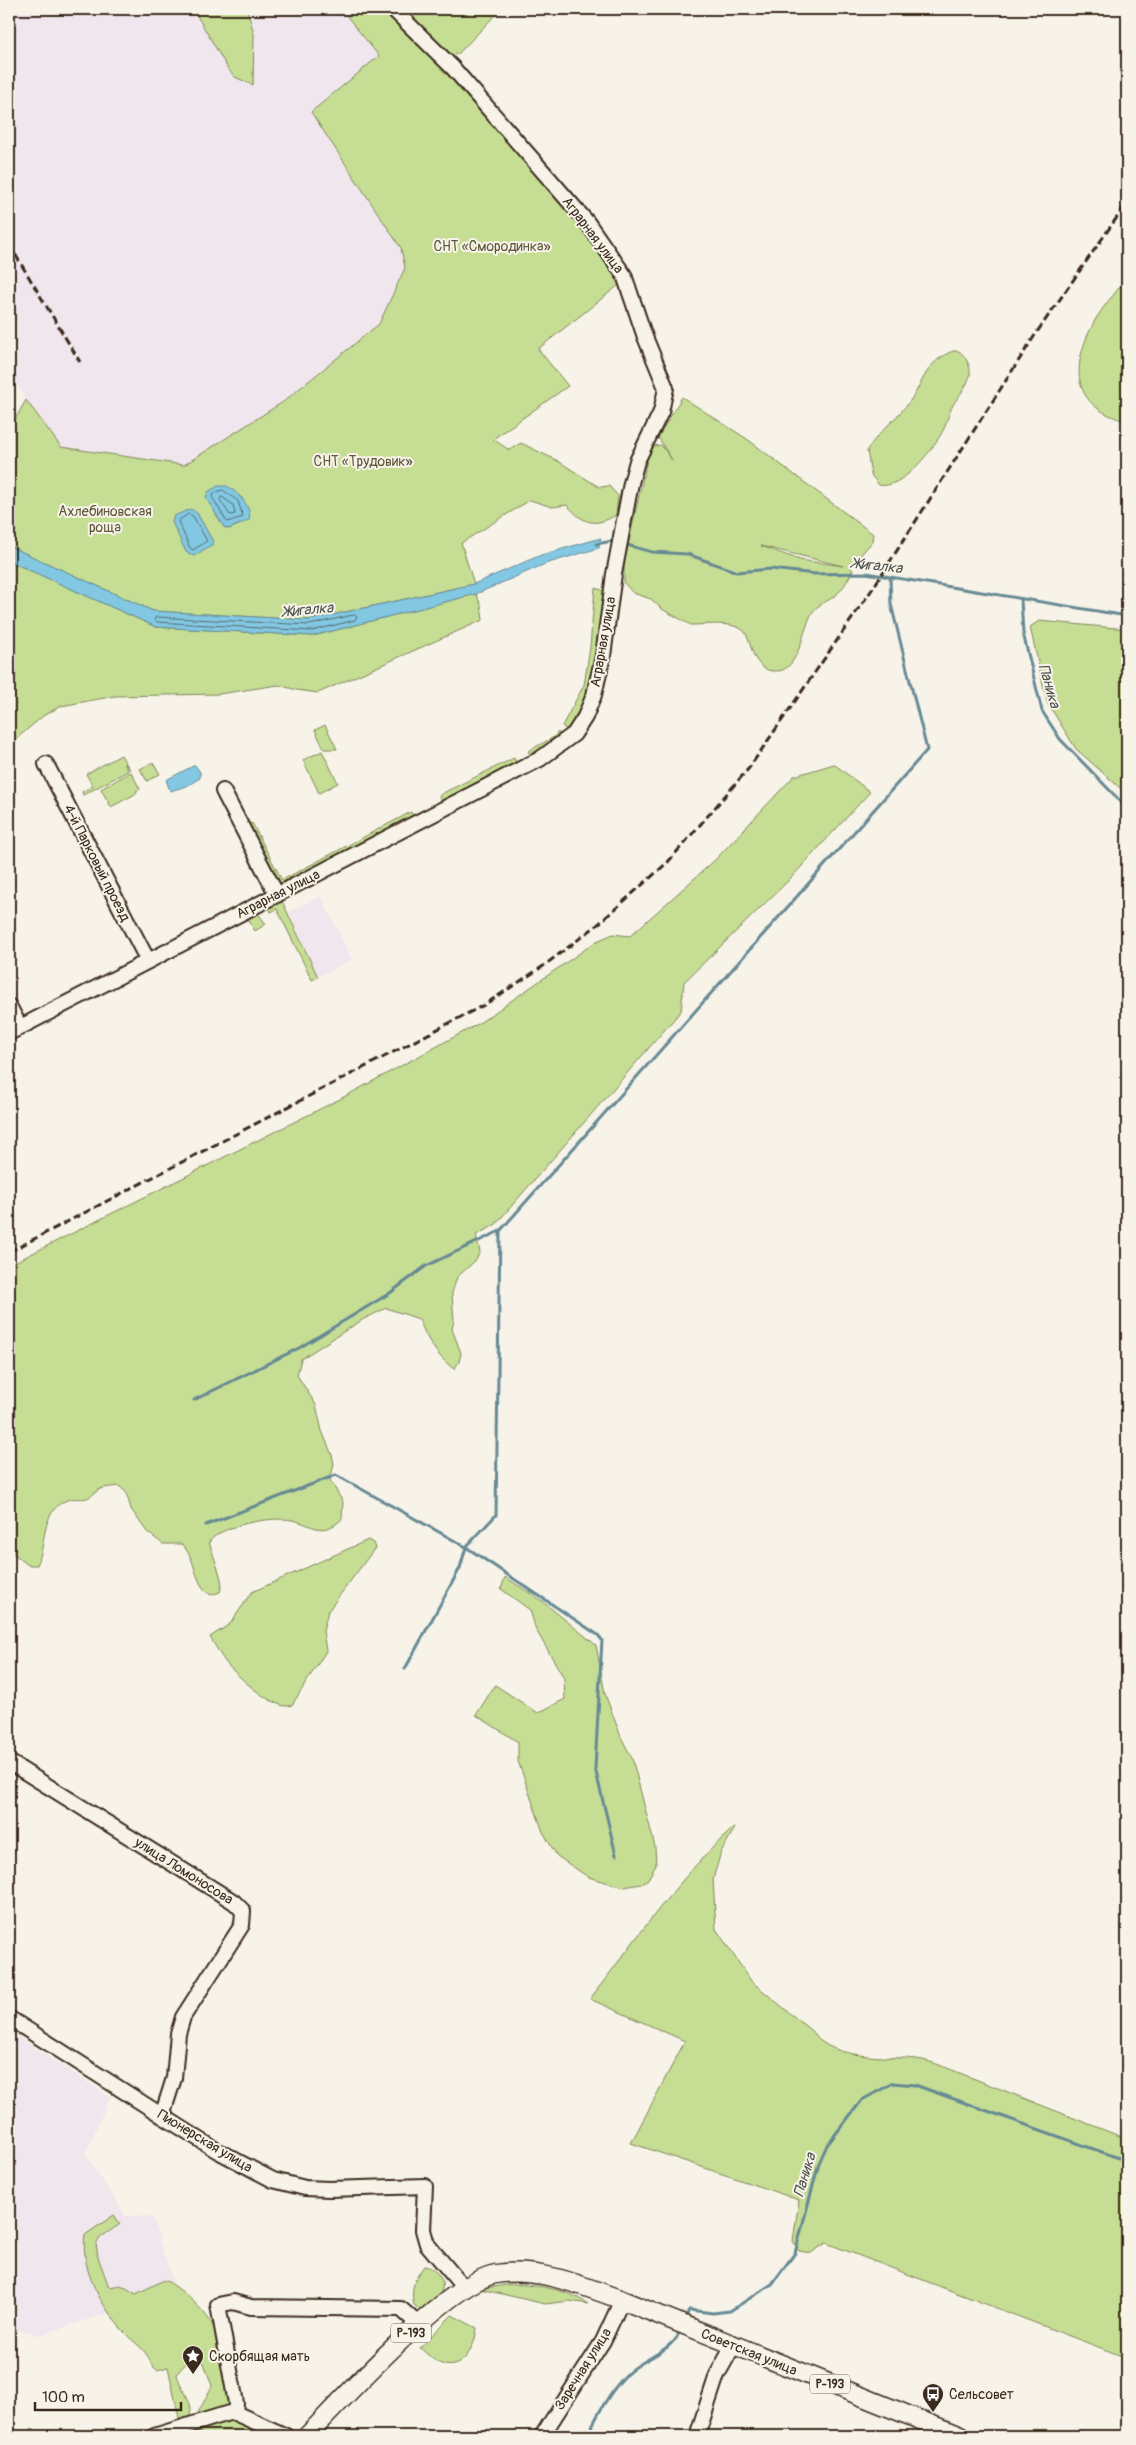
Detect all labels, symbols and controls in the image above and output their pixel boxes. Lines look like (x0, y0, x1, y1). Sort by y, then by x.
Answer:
street label: Аграрная улица (559, 193, 627, 277)
park label: СНТ «Смородинка» (433, 238, 551, 255)
park label: СНТ «Трудовик» (314, 453, 412, 470)
park label: Ахлебиновская роща (58, 503, 152, 536)
water label: Жигалка (849, 554, 904, 578)
street label: Аграрная улица (587, 595, 619, 689)
water label: Жигалка (280, 598, 335, 622)
water label: Паника (1034, 662, 1065, 711)
street label: 4-й Парковый проезд (60, 802, 134, 925)
street label: Аграрная улица (233, 866, 323, 922)
street label: улица Ломоносова (131, 1833, 236, 1908)
street label: Пионерская улица (154, 2106, 256, 2176)
water label: Паника (789, 2150, 821, 2199)
road number: Р-193 (391, 2324, 431, 2342)
street label: Заречная улица (551, 2325, 615, 2413)
street label: Советская улица (698, 2325, 800, 2379)
place icon: Скорбящая мать (181, 2344, 205, 2375)
place label: Скорбящая мать (209, 2348, 310, 2365)
road number: Р-193 (810, 2374, 850, 2394)
scale bar (35, 2380, 181, 2412)
bus stop icon: Сельсовет (921, 2382, 945, 2413)
place label: Сельсовет (949, 2386, 1014, 2403)
text: 100 m (42, 2388, 85, 2407)

